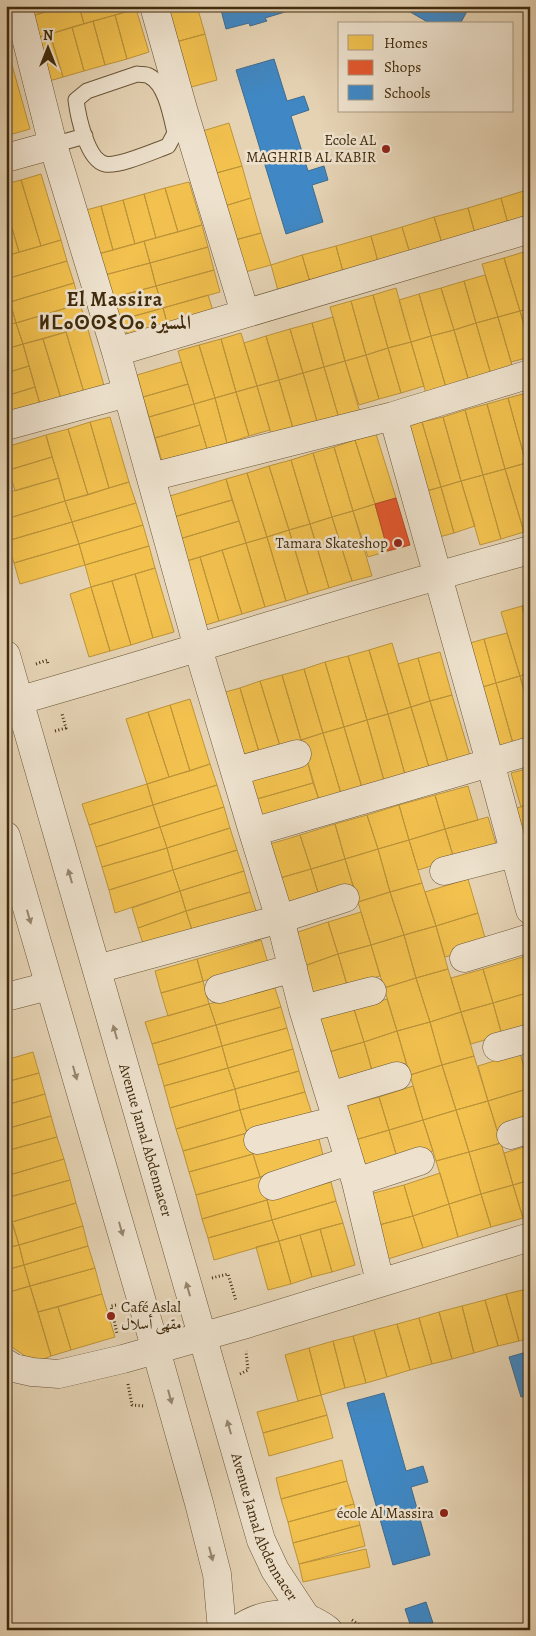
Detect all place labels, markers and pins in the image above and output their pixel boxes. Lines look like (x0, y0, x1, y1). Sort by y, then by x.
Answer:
place label: Ecole AL MAGHRIB AL KABIR (246, 130, 377, 167)
marker: Ecole AL MAGHRIB AL KABIR (380, 143, 392, 155)
place label: Tamara Skateshop (275, 533, 388, 553)
marker: Tamara Skateshop (392, 537, 404, 549)
place label: Café Aslal مقهى أسلال (121, 1297, 182, 1335)
marker: Café Aslal مقهى أسلال (105, 1310, 117, 1322)
place label: école Al Massira (337, 1503, 434, 1523)
marker: école Al Massira (438, 1507, 450, 1519)

